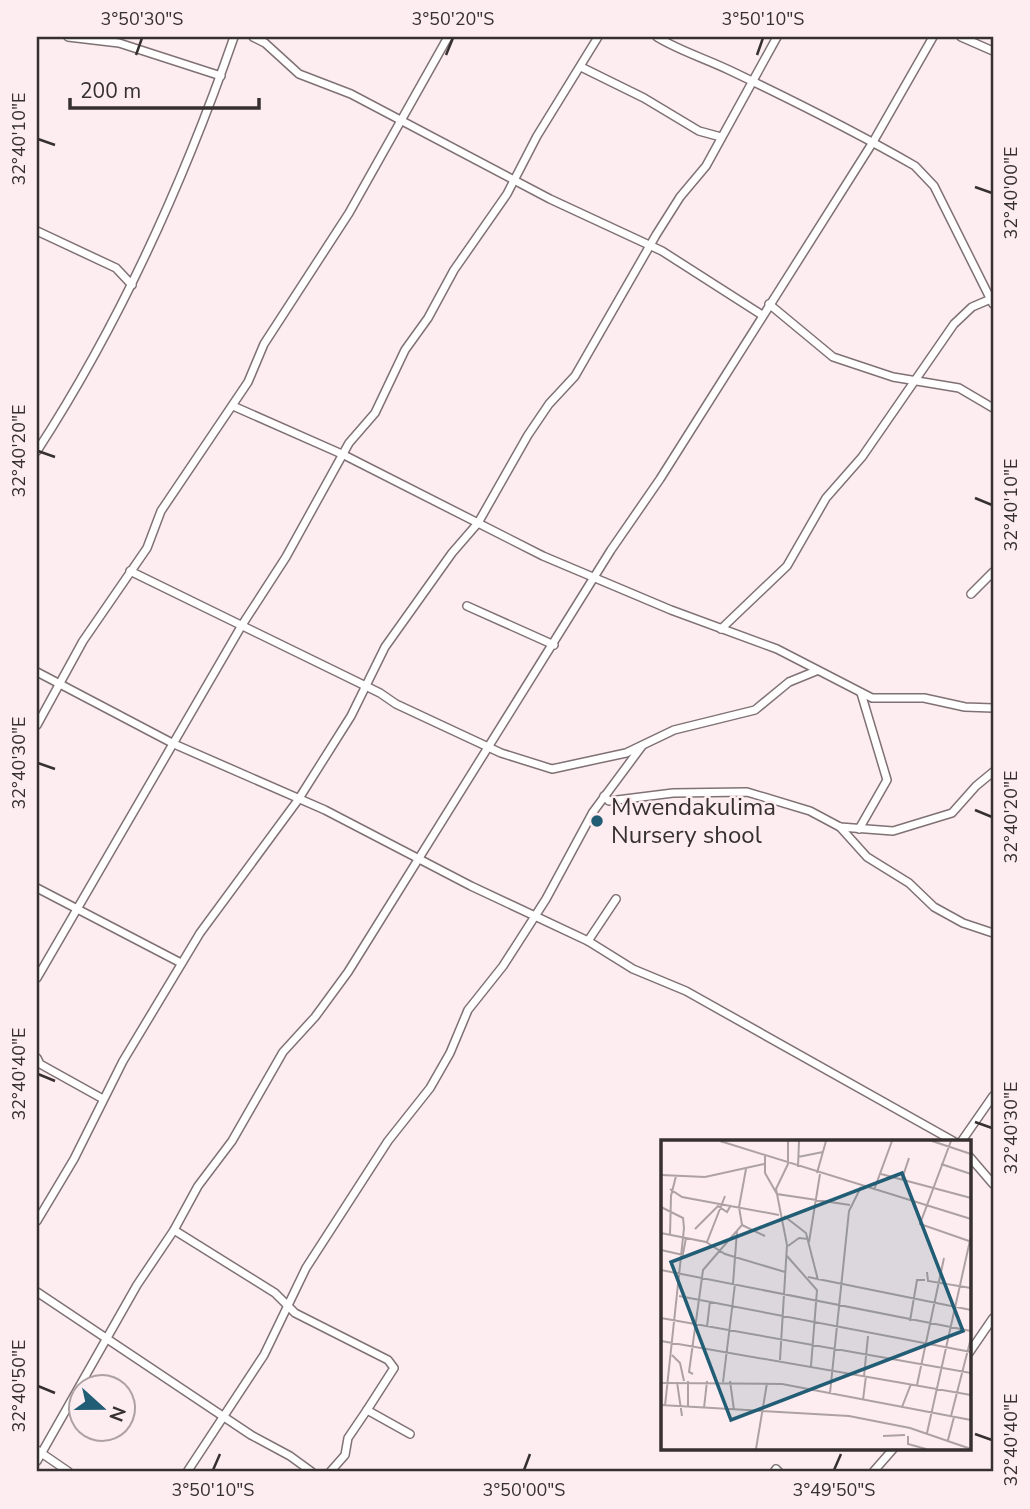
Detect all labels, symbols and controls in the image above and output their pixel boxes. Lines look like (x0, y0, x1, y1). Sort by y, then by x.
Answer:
text: 3°50'30"S (101, 7, 183, 31)
text: 3°50'20"S (412, 7, 494, 31)
text: 3°50'10"S (722, 7, 804, 31)
scale bar (70, 66, 259, 110)
text: 200 m (80, 77, 141, 105)
text: 32°40'10"E (7, 93, 31, 186)
text: 32°40'00"E (999, 147, 1023, 240)
text: 32°40'20"E (7, 405, 31, 498)
text: 32°40'10"E (999, 459, 1023, 552)
text: 32°40'30"E (7, 717, 31, 810)
text: 32°40'20"E (999, 771, 1023, 864)
place label: Mwendakulima Nursery shool (611, 791, 776, 851)
marker: Mwendakulima Nursery shool (589, 813, 605, 829)
text: 32°40'40"E (7, 1028, 31, 1121)
text: 32°40'30"E (999, 1082, 1023, 1175)
inset map (661, 1140, 970, 1450)
text: 32°40'50"E (7, 1340, 31, 1433)
north arrow (66, 1372, 136, 1442)
text: 32°40'40"E (999, 1394, 1023, 1487)
text: N (102, 1402, 132, 1425)
text: 3°50'10"S (172, 1478, 254, 1502)
text: 3°50'00"S (483, 1478, 565, 1502)
text: 3°49'50"S (793, 1478, 875, 1502)

